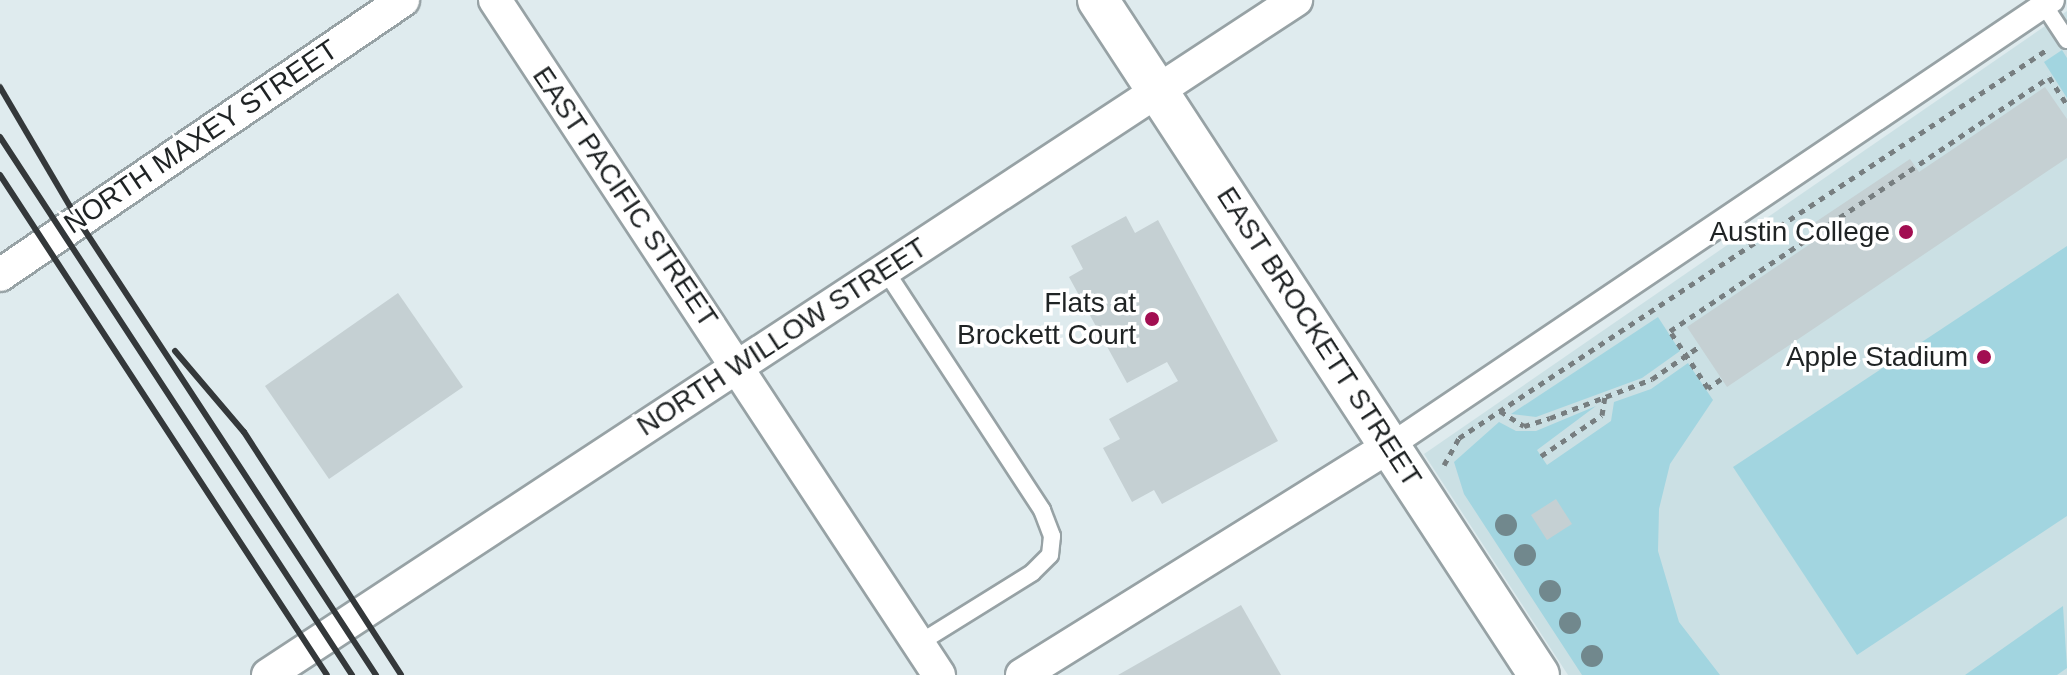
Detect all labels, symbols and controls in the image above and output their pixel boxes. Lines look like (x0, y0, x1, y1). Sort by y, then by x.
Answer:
street label: NORTH MAXEY STREET (58, 33, 344, 241)
street label: EAST PACIFIC STREET (525, 60, 725, 334)
street label: EAST BROCKETT STREET (1209, 180, 1429, 494)
place label: Austin College (1709, 215, 1890, 249)
marker: Austin College (1897, 223, 1915, 241)
street label: NORTH WILLOW STREET (631, 231, 933, 443)
place label: Flats at Brockett Court (957, 286, 1136, 352)
marker: Flats at Brockett Court (1143, 310, 1161, 328)
place label: Apple Stadium (1786, 340, 1968, 374)
marker: Apple Stadium (1975, 348, 1993, 366)

